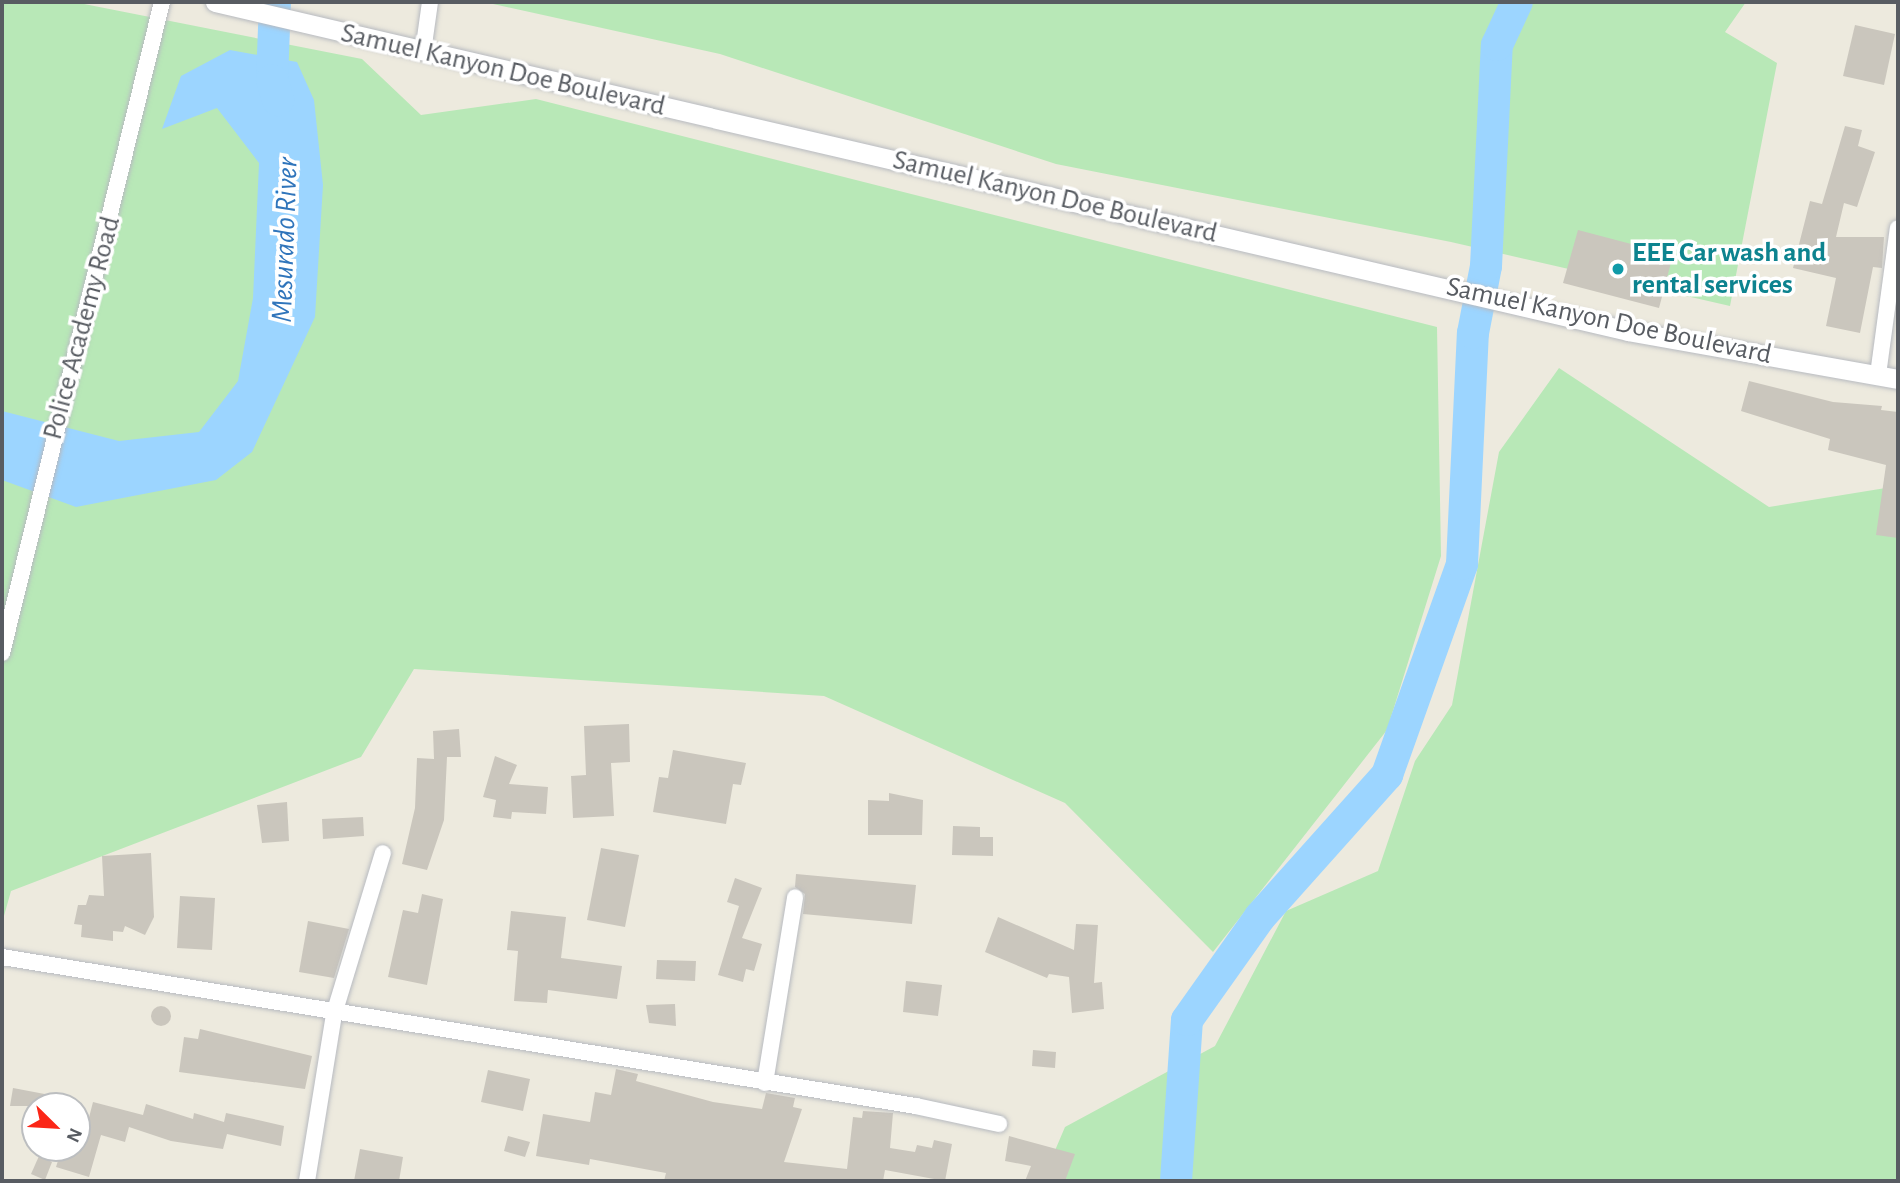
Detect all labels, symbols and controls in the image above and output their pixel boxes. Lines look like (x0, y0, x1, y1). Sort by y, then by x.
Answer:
street label: Samuel Kanyon Doe Boulevard (338, 16, 668, 124)
street label: Samuel Kanyon Doe Boulevard (890, 143, 1220, 251)
water label: Mesurado River (264, 157, 306, 323)
street label: Police Academy Road (36, 213, 128, 443)
place label: EEE Car wash and rental services (1632, 236, 1826, 302)
marker: EEE Car wash and rental services (1610, 261, 1626, 277)
street label: Samuel Kanyon Doe Boulevard (1443, 270, 1775, 372)
north arrow (21, 1092, 91, 1162)
text: N (62, 1125, 85, 1145)

